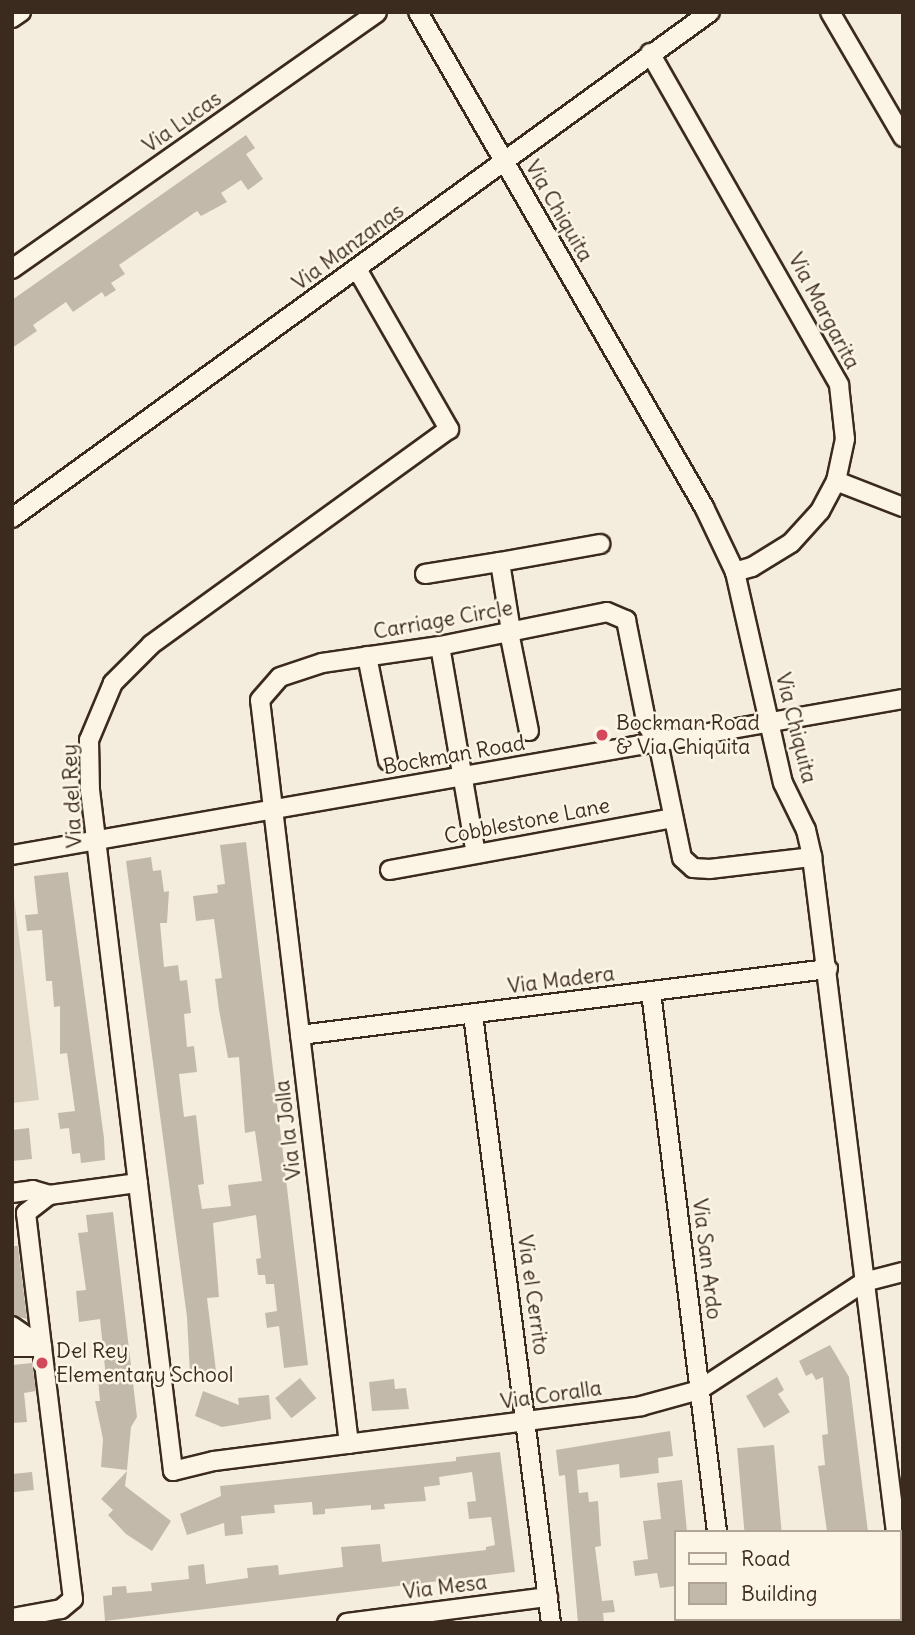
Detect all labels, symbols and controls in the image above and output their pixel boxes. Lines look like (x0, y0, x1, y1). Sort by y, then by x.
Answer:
street label: Via Lucas (138, 86, 226, 158)
street label: Via Chiquita (520, 156, 598, 266)
street label: Via Manzanas (287, 198, 409, 296)
street label: Via Margarita (783, 249, 865, 373)
street label: Carriage Circle (371, 595, 515, 645)
street label: Via Chiquita (770, 670, 822, 786)
place label: Bockman Road & Via Chiquita (616, 710, 760, 760)
marker: Bockman Road & Via Chiquita (594, 727, 610, 743)
street label: Bockman Road (381, 730, 527, 780)
street label: Via del Rey (57, 743, 87, 849)
street label: Cobblestone Lane (442, 793, 612, 849)
street label: Via Madera (506, 961, 616, 999)
street label: Via la Jolla (269, 1079, 307, 1181)
street label: Via San Ardo (687, 1197, 727, 1321)
street label: Via el Cerrito (512, 1233, 554, 1357)
place label: Del Rey Elementary School (56, 1338, 233, 1388)
marker: Del Rey Elementary School (34, 1355, 50, 1371)
street label: Via Coralla (499, 1375, 603, 1415)
legend (674, 1530, 901, 1621)
text: Road (741, 1545, 790, 1572)
street label: Via Mesa (401, 1569, 489, 1605)
text: Building (741, 1580, 817, 1607)

